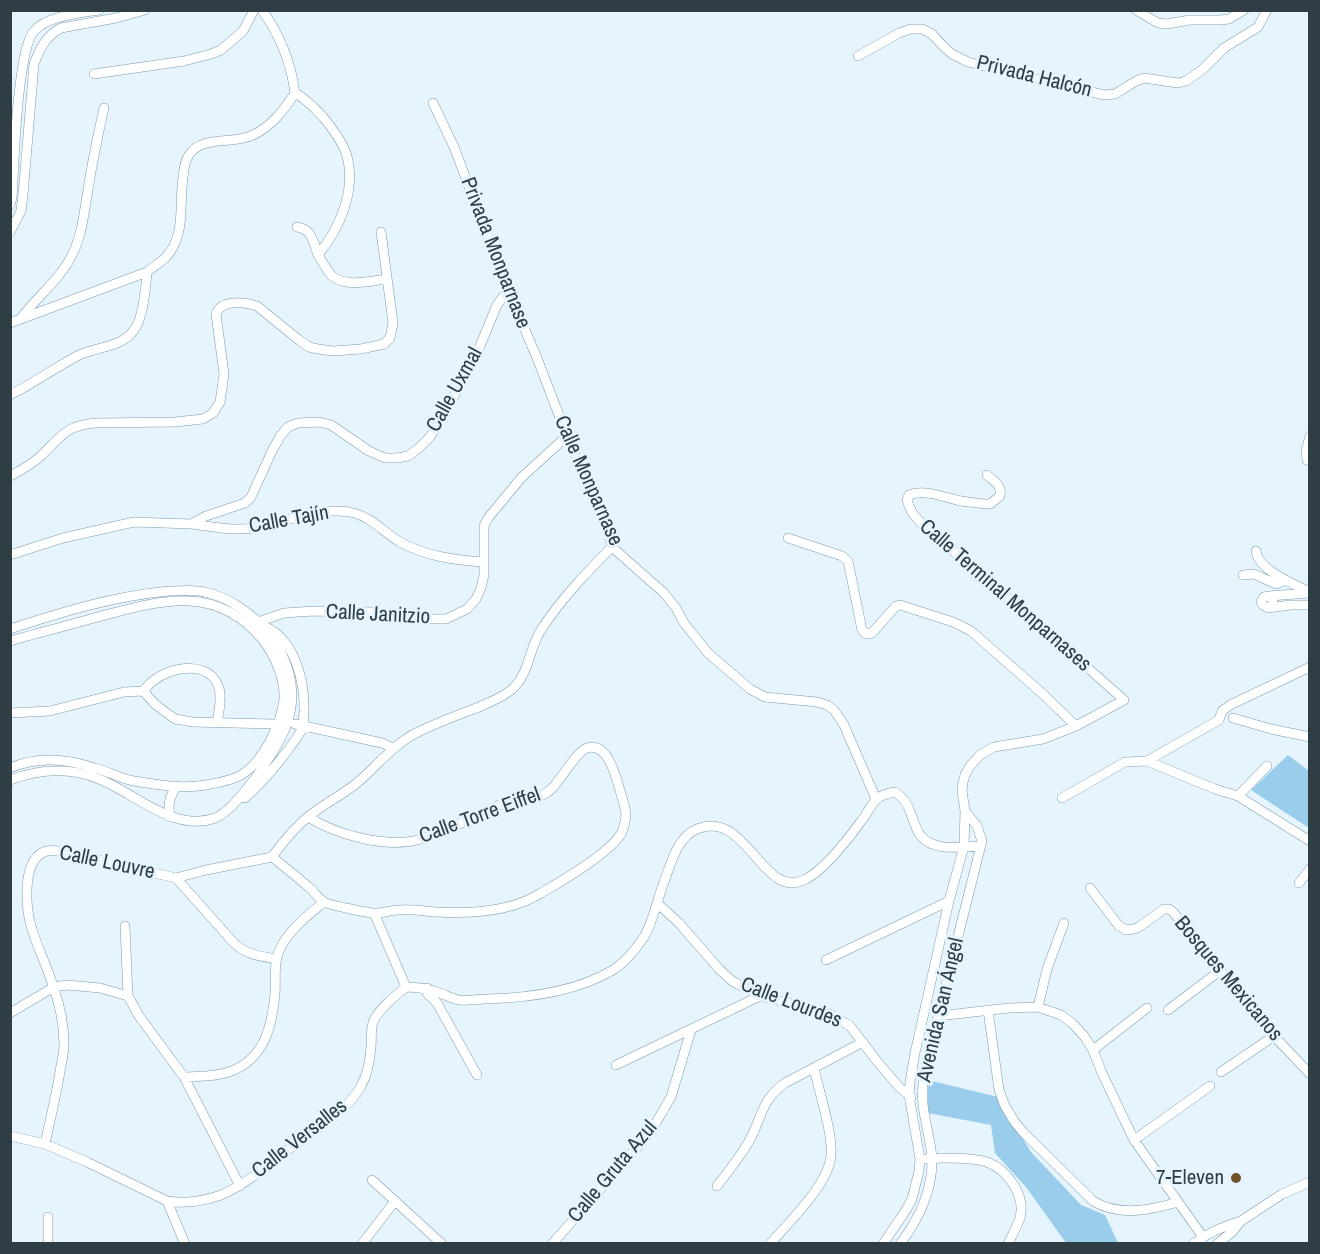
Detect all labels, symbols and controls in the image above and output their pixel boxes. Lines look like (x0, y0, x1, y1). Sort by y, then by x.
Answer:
street label: Privada Halcón (974, 51, 1094, 103)
street label: Privada Monparnase (455, 174, 535, 332)
street label: Calle Uxmal (421, 343, 489, 437)
street label: Calle Monparnase (548, 412, 628, 550)
street label: Calle Tajín (247, 501, 331, 539)
street label: Calle Terminal Monparnases (914, 515, 1096, 677)
street label: Calle Janitzio (325, 600, 431, 630)
street label: Calle Torre Eiffel (416, 782, 544, 850)
street label: Calle Louvre (57, 841, 157, 885)
street label: Bosques Mexicanos (1169, 912, 1287, 1046)
street label: Avenida San Ángel (912, 935, 970, 1085)
street label: Calle Lourdes (737, 972, 845, 1034)
street label: Calle Versalles (247, 1094, 353, 1184)
street label: Calle Gruta Azul (563, 1116, 663, 1228)
place label: 7-Eleven (1156, 1165, 1224, 1191)
marker: 7-Eleven (1229, 1171, 1243, 1185)

